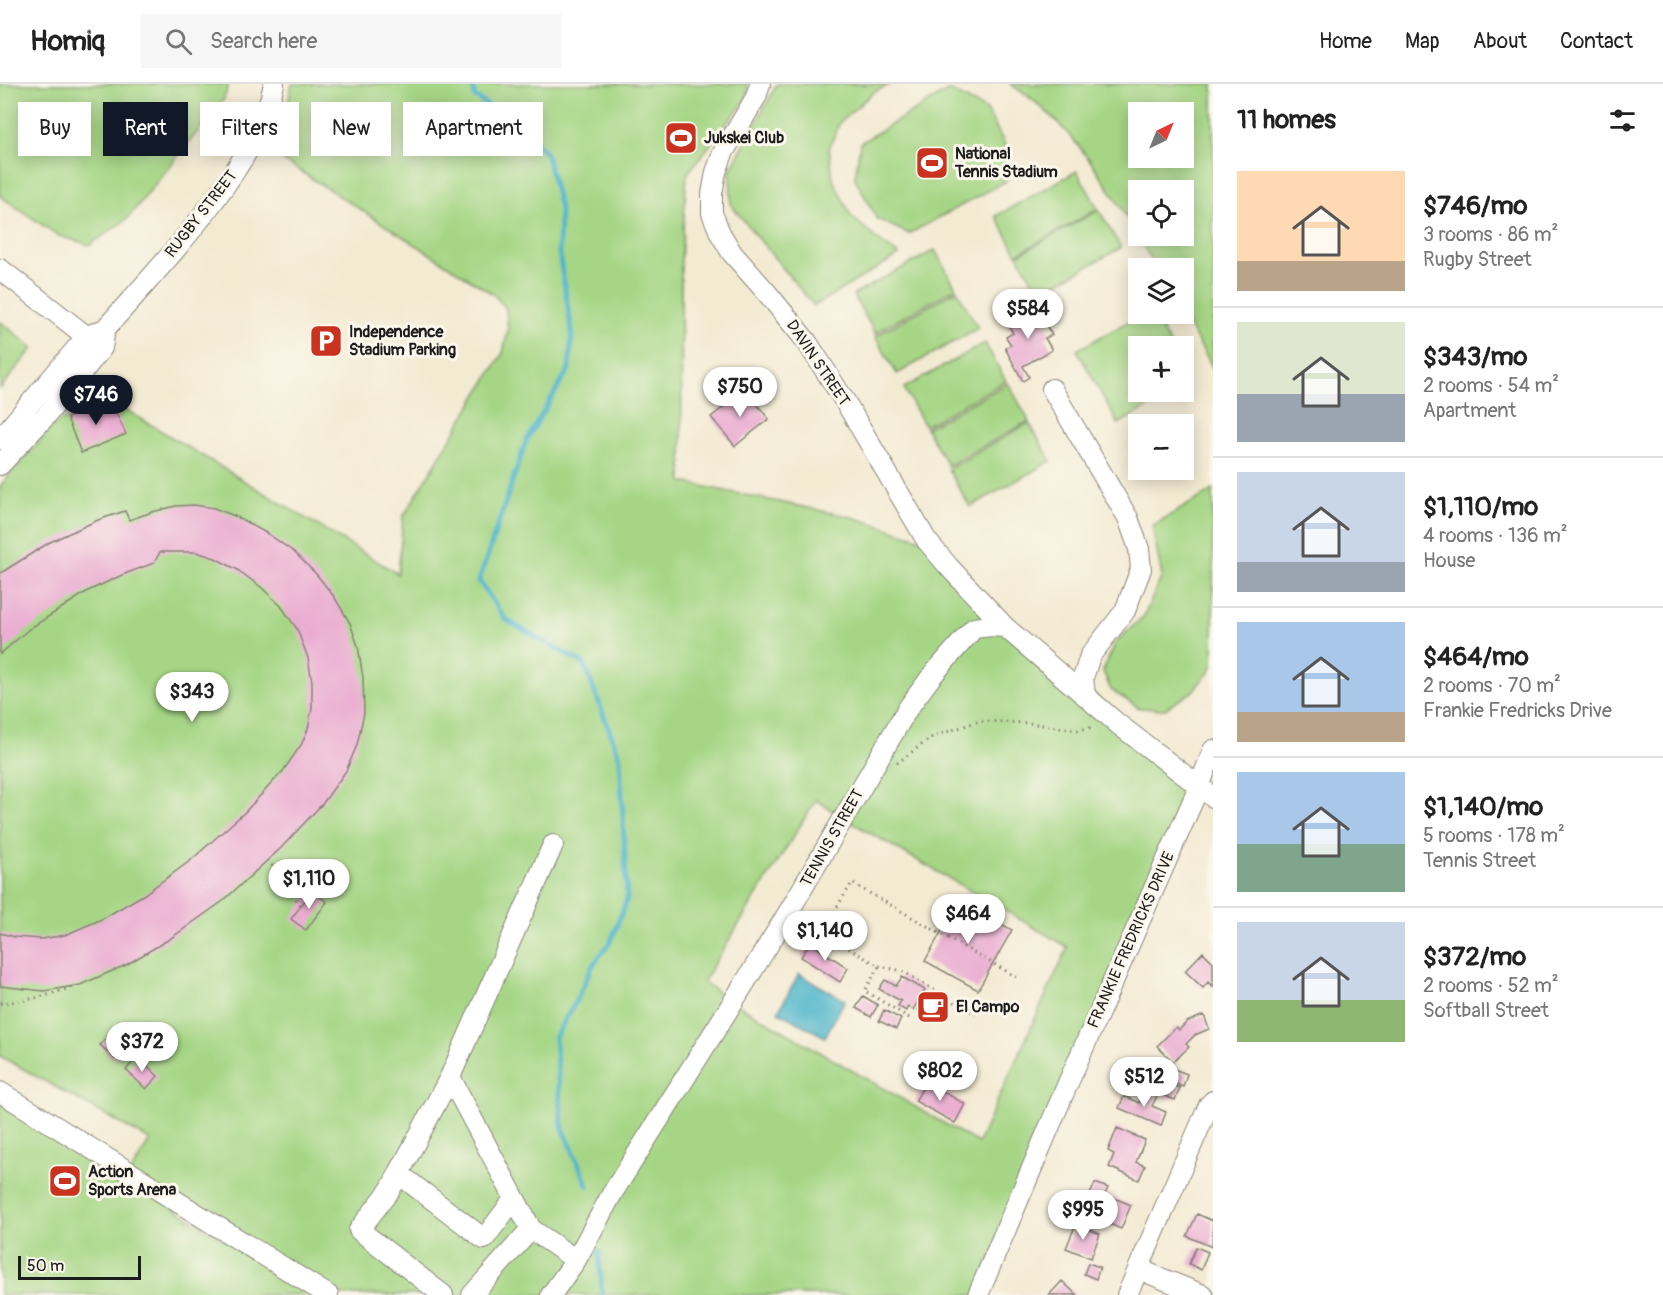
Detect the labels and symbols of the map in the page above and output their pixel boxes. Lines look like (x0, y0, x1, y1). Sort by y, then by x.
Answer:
north arrow (1128, 102, 1194, 168)
sports icon: Jukskei Club (663, 120, 699, 156)
place label: Jukskei Club (704, 128, 784, 148)
place label: National Tennis Stadium (954, 144, 1058, 182)
sports icon: National Tennis Stadium (914, 145, 950, 181)
street label: RUGBY STREET (161, 166, 241, 262)
pin: $584 (992, 289, 1064, 340)
street label: DAVIN STREET (782, 316, 854, 410)
place label: Independence Stadium Parking (349, 322, 456, 360)
parking icon: Independence Stadium Parking (308, 323, 344, 359)
pin: $750 (704, 367, 776, 418)
pin: $746 (60, 375, 132, 426)
pin: $343 (156, 672, 228, 723)
street label: TENNIS STREET (796, 786, 868, 890)
street label: FRANKIE FREDRICKS DRIVE (1083, 849, 1179, 1031)
pin: $1,110 (260, 859, 358, 910)
pin: $464 (932, 894, 1004, 945)
pin: $1,140 (776, 911, 874, 962)
cafe icon: El Campo (915, 989, 951, 1025)
place label: El Campo (956, 997, 1020, 1017)
pin: $372 (106, 1022, 178, 1073)
pin: $802 (904, 1051, 976, 1102)
pin: $512 (1108, 1057, 1180, 1108)
place label: Action Sports Arena (88, 1162, 177, 1200)
sports icon: Action Sports Arena (47, 1163, 83, 1199)
pin: $995 (1047, 1190, 1119, 1241)
scale bar (18, 1253, 141, 1280)

